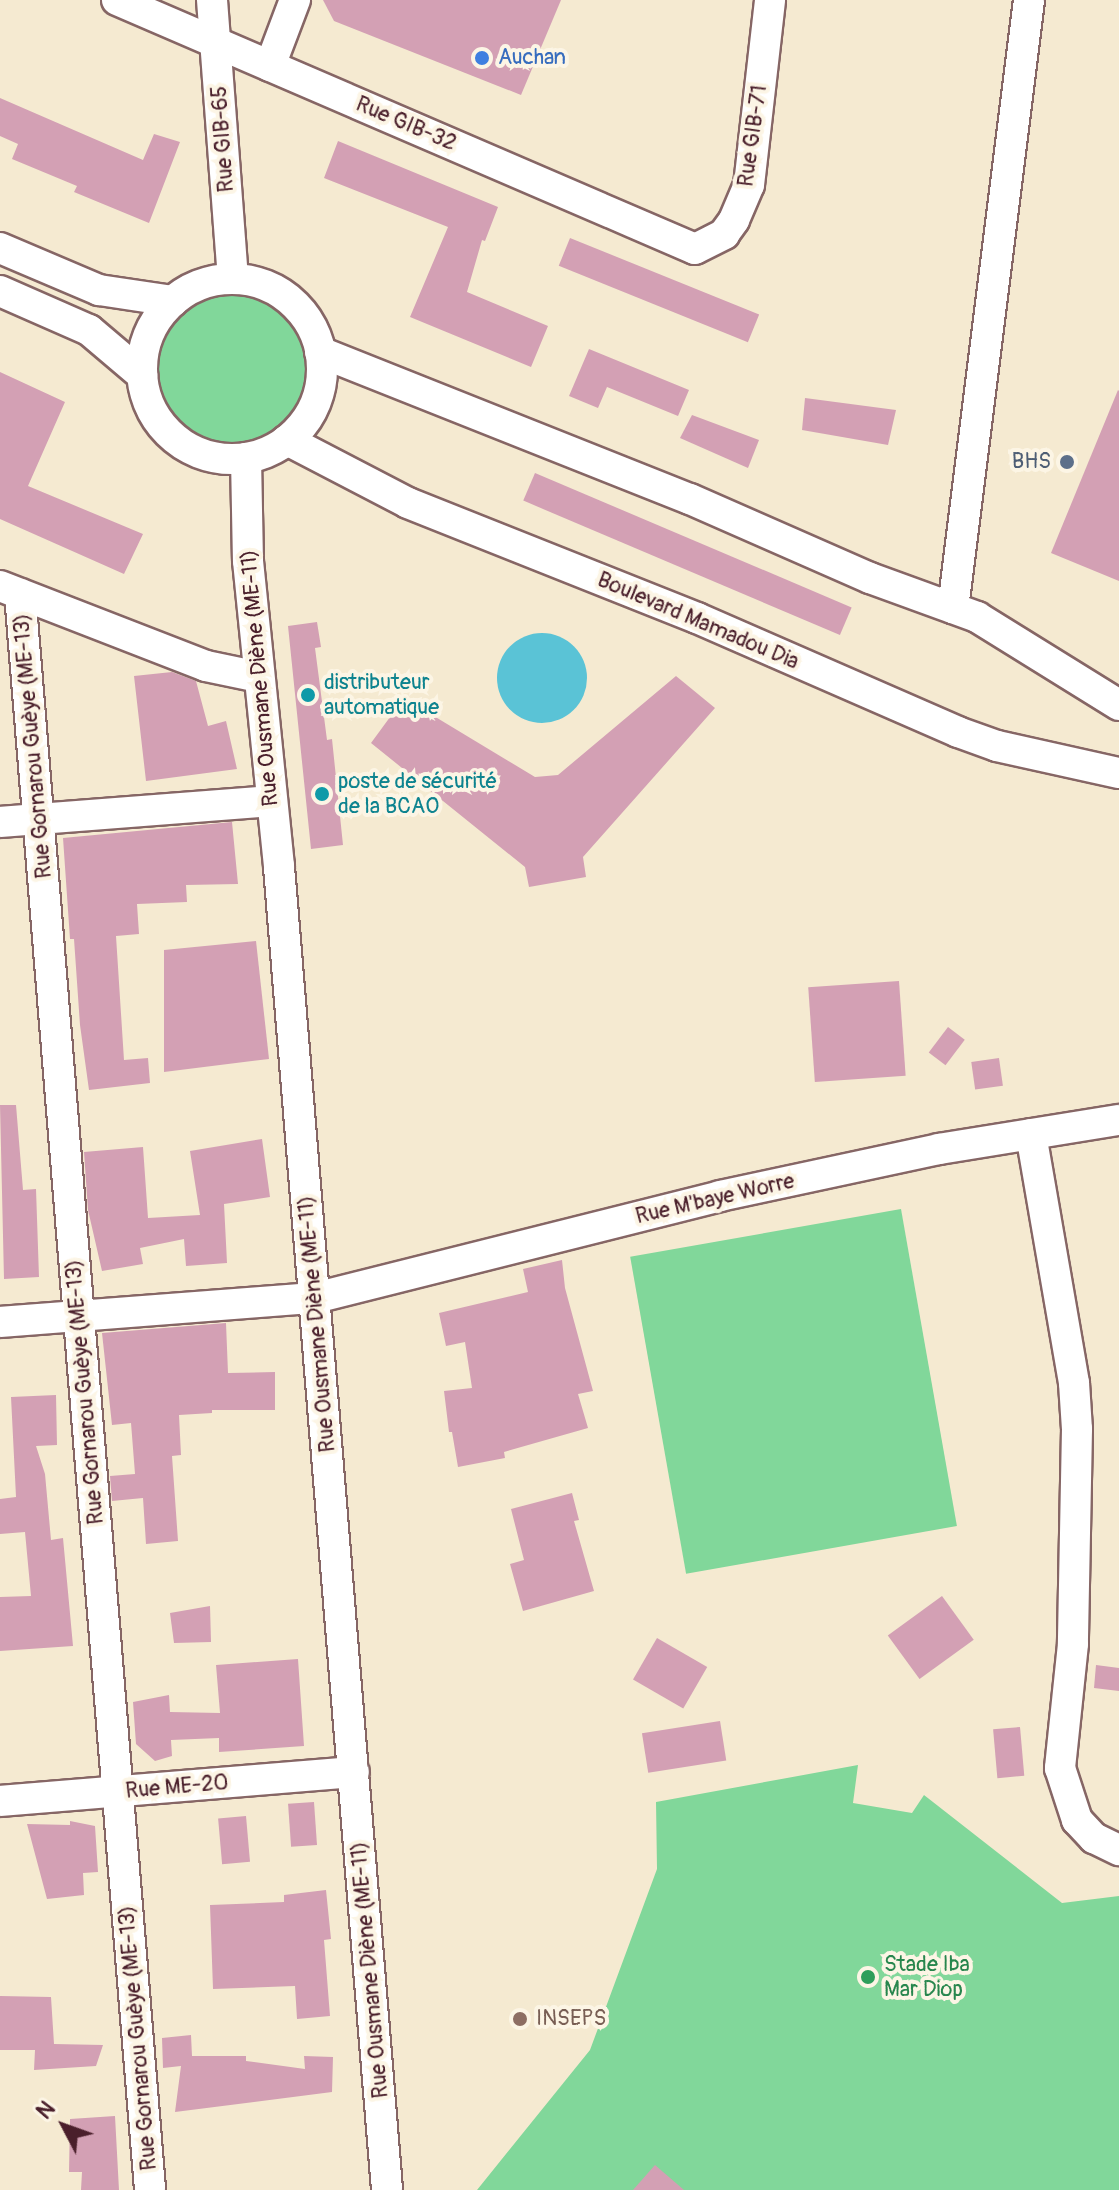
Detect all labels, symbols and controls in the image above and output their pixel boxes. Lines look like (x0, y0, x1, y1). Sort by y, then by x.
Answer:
place label: Auchan (498, 45, 566, 71)
marker: Auchan (473, 49, 491, 67)
street label: Rue GIB-71 (733, 84, 773, 188)
street label: Rue GIB-65 (206, 85, 240, 193)
street label: Rue GIB-32 (352, 91, 460, 157)
place label: BHS (1012, 449, 1051, 475)
marker: BHS (1058, 453, 1076, 471)
street label: Rue Ousmane Diène (ME-11) (236, 549, 284, 807)
street label: Boulevard Mamadou Dia (593, 567, 803, 675)
street label: Rue Gornarou Guèye (ME-13) (8, 612, 58, 880)
place label: distributeur automatique (324, 669, 439, 720)
marker: distributeur automatique (299, 686, 317, 704)
place label: poste de sécurité de la BCAO (338, 768, 497, 820)
marker: poste de sécurité de la BCAO (313, 785, 331, 803)
street label: Rue M'baye Worre (633, 1168, 797, 1230)
street label: Rue Ousmane Diène (ME-11) (293, 1195, 341, 1453)
street label: Rue Gornarou Guèye (ME-13) (60, 1258, 110, 1526)
street label: Rue ME-20 (124, 1769, 230, 1805)
street label: Rue Ousmane Diène (ME-11) (346, 1841, 394, 2099)
street label: Rue Gornarou Guèye (ME-13) (113, 1904, 163, 2172)
place label: Stade Iba Mar Diop (884, 1951, 970, 2002)
marker: Stade Iba Mar Diop (859, 1968, 877, 1986)
place label: INSEPS (536, 2006, 606, 2032)
marker: INSEPS (511, 2010, 529, 2028)
north arrow (24, 2086, 104, 2166)
text: N (30, 2095, 61, 2125)

